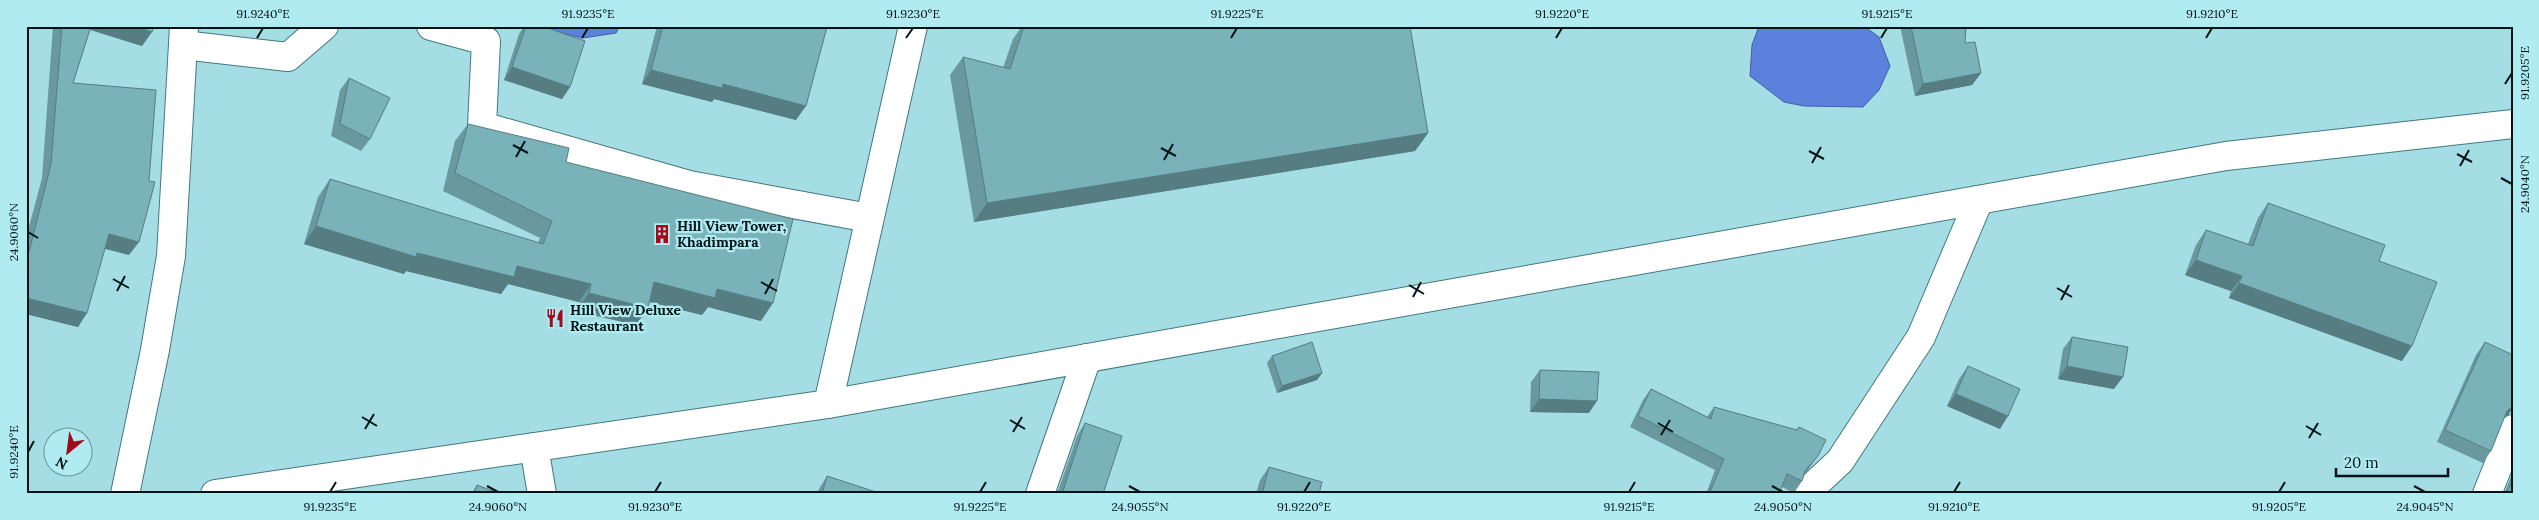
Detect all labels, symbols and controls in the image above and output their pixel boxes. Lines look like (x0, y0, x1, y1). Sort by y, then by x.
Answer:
text: 91.9240°E (236, 6, 290, 21)
text: 91.9235°E (561, 6, 615, 21)
text: 91.9230°E (886, 6, 940, 21)
text: 91.9225°E (1211, 6, 1263, 21)
text: 91.9220°E (1535, 6, 1589, 21)
text: 91.9215°E (1862, 6, 1912, 21)
text: 91.9210°E (2186, 6, 2238, 21)
text: 91.9205°E (2517, 46, 2532, 100)
text: 24.9040°N (2517, 155, 2532, 213)
text: 24.9060°N (6, 203, 21, 261)
place label: Hill View Tower, Khadimpara (677, 217, 786, 251)
building icon: Hill View Tower, Khadimpara (651, 223, 673, 245)
place label: Hill View Deluxe Restaurant (570, 301, 681, 335)
restaurant icon: Hill View Deluxe Restaurant (544, 307, 566, 329)
text: 91.9240°E (6, 425, 21, 479)
north arrow (42, 428, 92, 478)
scale bar (2336, 445, 2449, 477)
text: N (52, 453, 71, 474)
text: 20 m (2344, 453, 2379, 472)
text: 91.9235°E (303, 499, 357, 514)
text: 24.9060°N (469, 499, 527, 514)
text: 91.9230°E (628, 499, 682, 514)
text: 91.9225°E (954, 499, 1006, 514)
text: 24.9055°N (1111, 499, 1169, 514)
text: 91.9220°E (1277, 499, 1331, 514)
text: 91.9215°E (1604, 499, 1654, 514)
text: 24.9050°N (1754, 499, 1812, 514)
text: 91.9210°E (1928, 499, 1980, 514)
text: 91.9205°E (2252, 499, 2306, 514)
text: 24.9045°N (2396, 499, 2454, 514)

